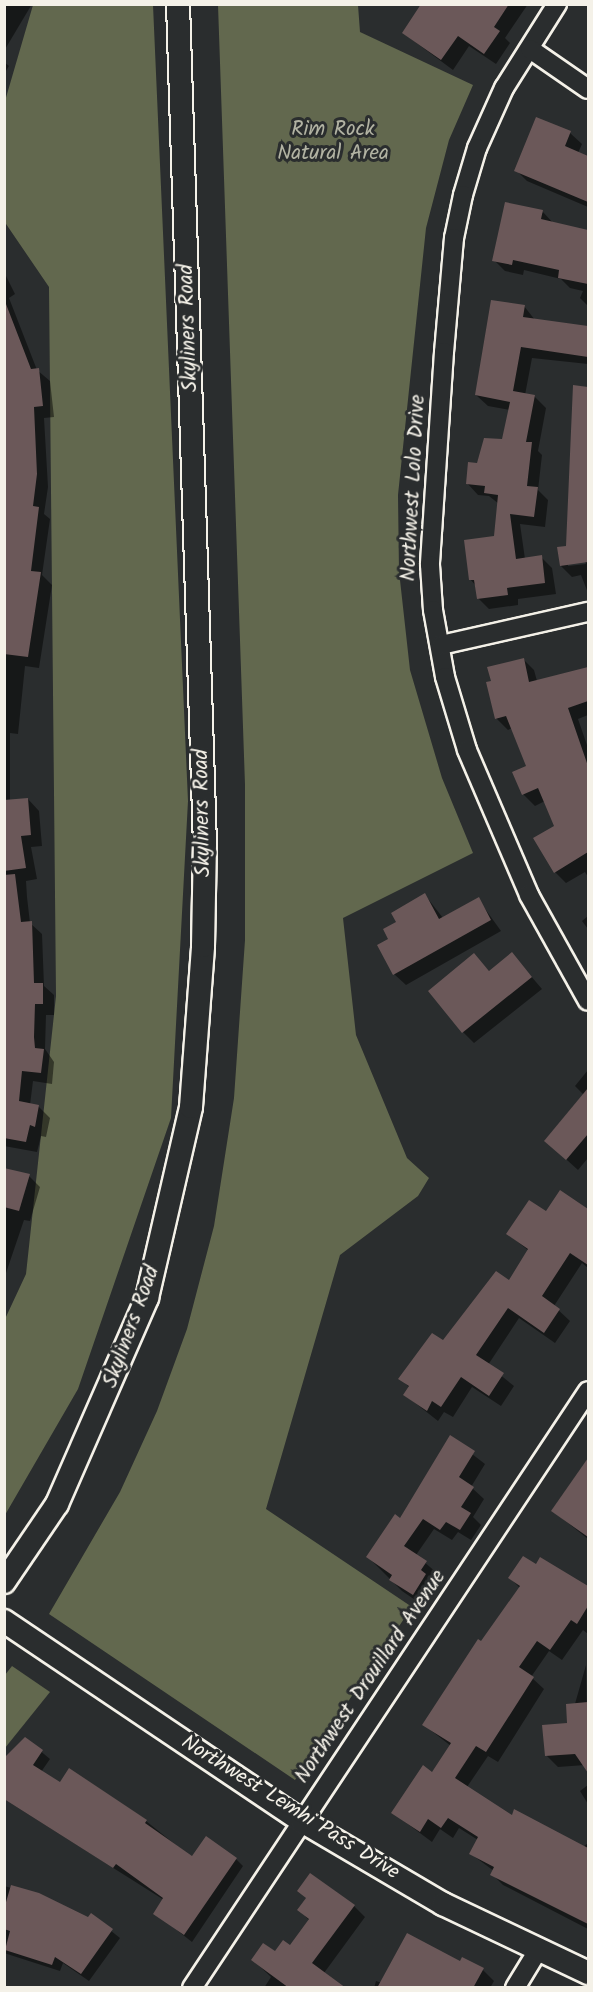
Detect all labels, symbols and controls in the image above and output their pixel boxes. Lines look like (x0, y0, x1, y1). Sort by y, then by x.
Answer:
park label: Rim Rock Natural Area (277, 117, 389, 167)
street label: Skyliners Road (174, 264, 204, 392)
street label: Northwest Lolo Drive (397, 394, 431, 582)
street label: Skyliners Road (189, 749, 217, 877)
street label: Skyliners Road (98, 1263, 166, 1391)
street label: Northwest Drouillard Avenue (290, 1565, 452, 1789)
street label: Northwest Lemhi Pass Drive (176, 1730, 404, 1886)

